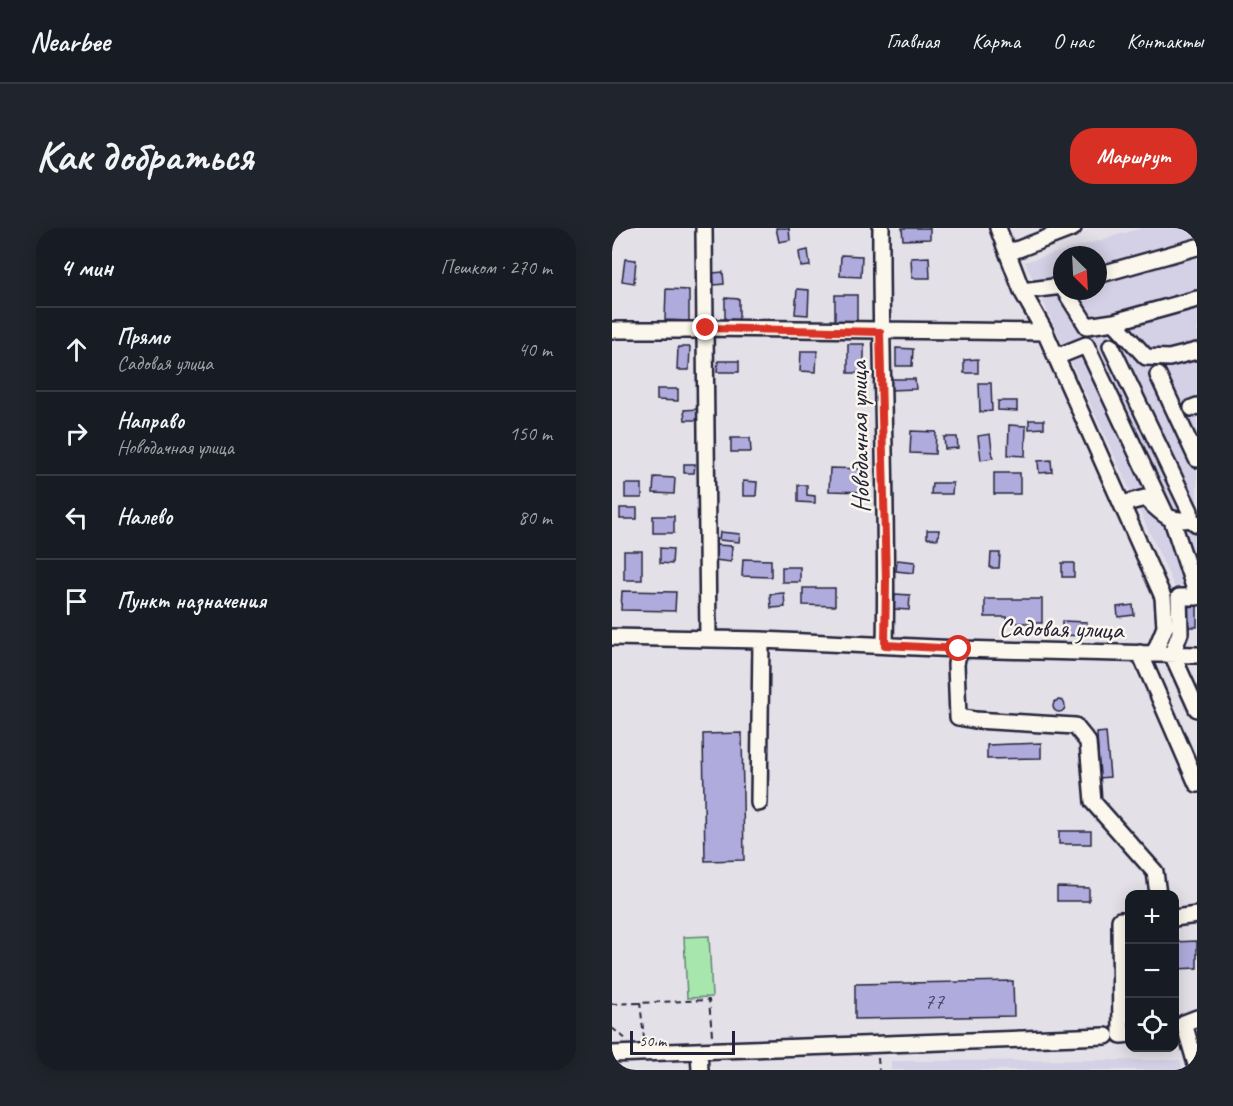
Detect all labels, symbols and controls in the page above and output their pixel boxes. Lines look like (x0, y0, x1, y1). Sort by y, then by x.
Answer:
text: Nearbee (30, 24, 110, 59)
text: Главная (886, 28, 939, 54)
text: Карта (972, 28, 1020, 54)
text: О нас (1053, 28, 1094, 54)
text: Контакты (1127, 28, 1203, 54)
button: Маршрут (1070, 128, 1197, 184)
text: Как добраться (36, 130, 253, 183)
north arrow (1053, 246, 1107, 300)
text: 4 мин (60, 251, 113, 284)
text: Пешком · 270 m (440, 255, 552, 280)
route end (692, 314, 718, 340)
text: Прямо (117, 323, 169, 351)
icon: ahead (60, 333, 93, 366)
text: 40 m (518, 337, 552, 362)
text: Садовая улица (117, 351, 213, 376)
street label: Новодачная улица (842, 359, 877, 513)
text: Направо (117, 407, 184, 435)
icon: right (60, 417, 93, 450)
text: 150 m (509, 421, 552, 446)
text: Новодачная улица (117, 435, 234, 460)
icon: left (60, 501, 93, 534)
text: Налево (117, 503, 173, 531)
text: 80 m (518, 505, 552, 530)
icon: arrive (60, 585, 93, 618)
text: Пункт назначения (117, 587, 266, 615)
street label: Садовая улица (998, 611, 1125, 646)
route start (945, 635, 971, 661)
map controls (1125, 890, 1179, 1052)
button: + (1125, 890, 1179, 944)
button: − (1125, 944, 1179, 998)
house number: 77 (924, 987, 945, 1015)
button: locate (1125, 998, 1179, 1052)
scale bar (630, 1028, 735, 1056)
text: 50 m (639, 1031, 666, 1051)

